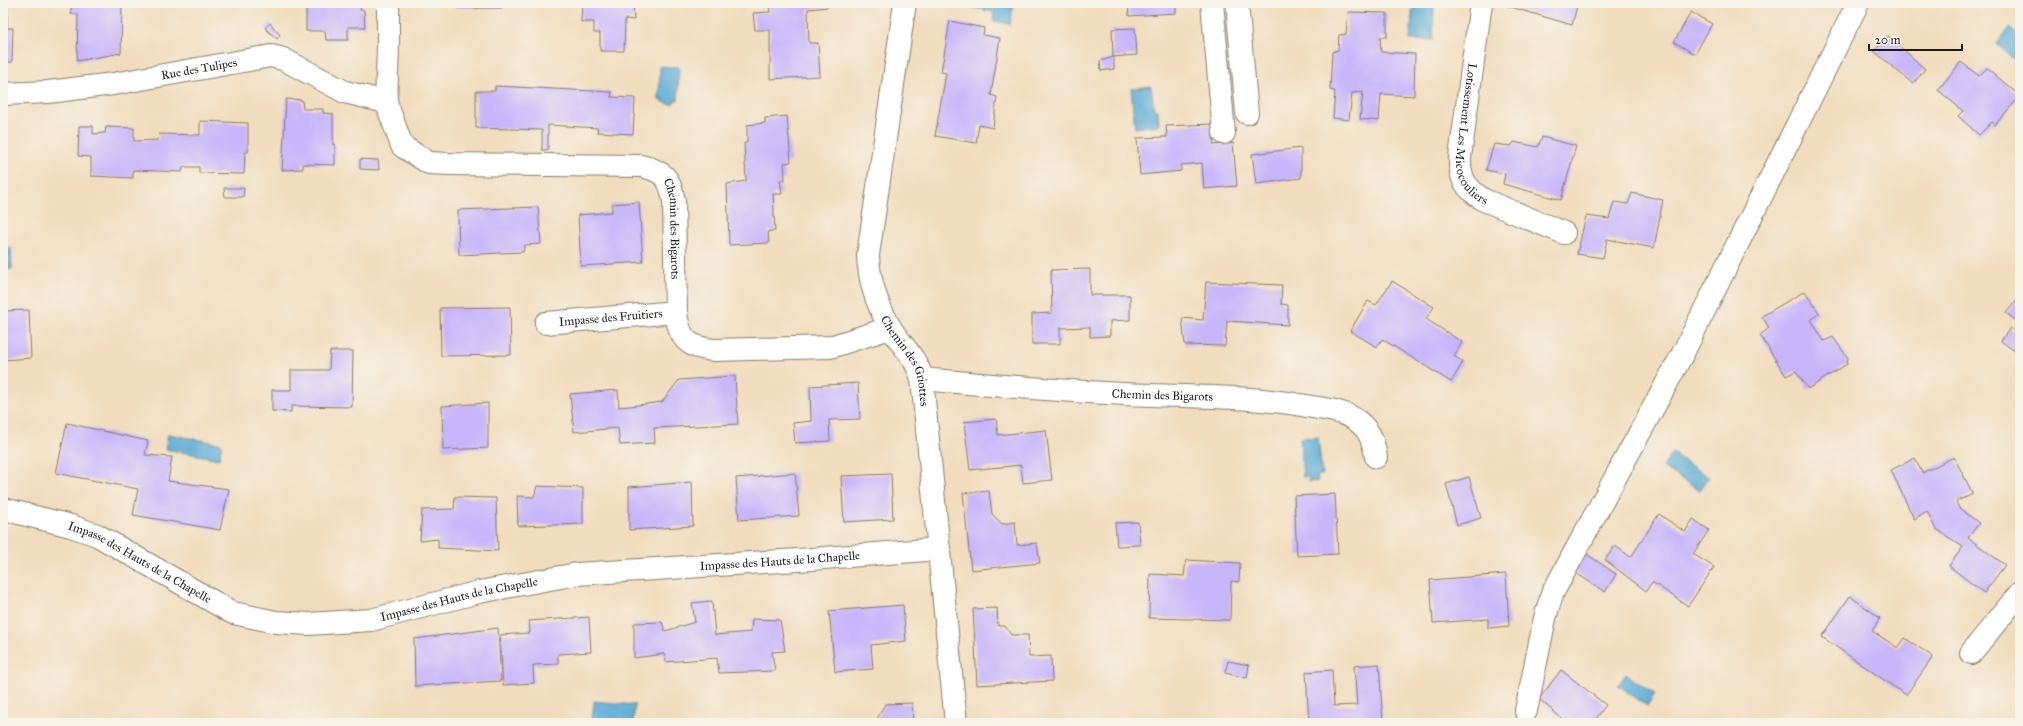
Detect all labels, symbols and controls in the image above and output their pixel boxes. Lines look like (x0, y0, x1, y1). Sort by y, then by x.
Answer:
scale bar (1869, 26, 1962, 52)
text: 20 m (1875, 33, 1901, 47)
street label: Rue des Tulipes (160, 55, 238, 82)
street label: Lotissement Les Micocouliers (1453, 62, 1490, 208)
street label: Chemin des Bigarots (661, 176, 682, 279)
street label: Impasse des Fruitiers (558, 306, 663, 329)
street label: Chemin des Griottes (878, 313, 932, 407)
street label: Chemin des Bigarots (1111, 386, 1213, 404)
street label: Impasse des Hauts de la Chapelle (66, 519, 214, 606)
street label: Impasse des Hauts de la Chapelle (699, 548, 861, 573)
street label: Impasse des Hauts de la Chapelle (379, 574, 539, 624)

